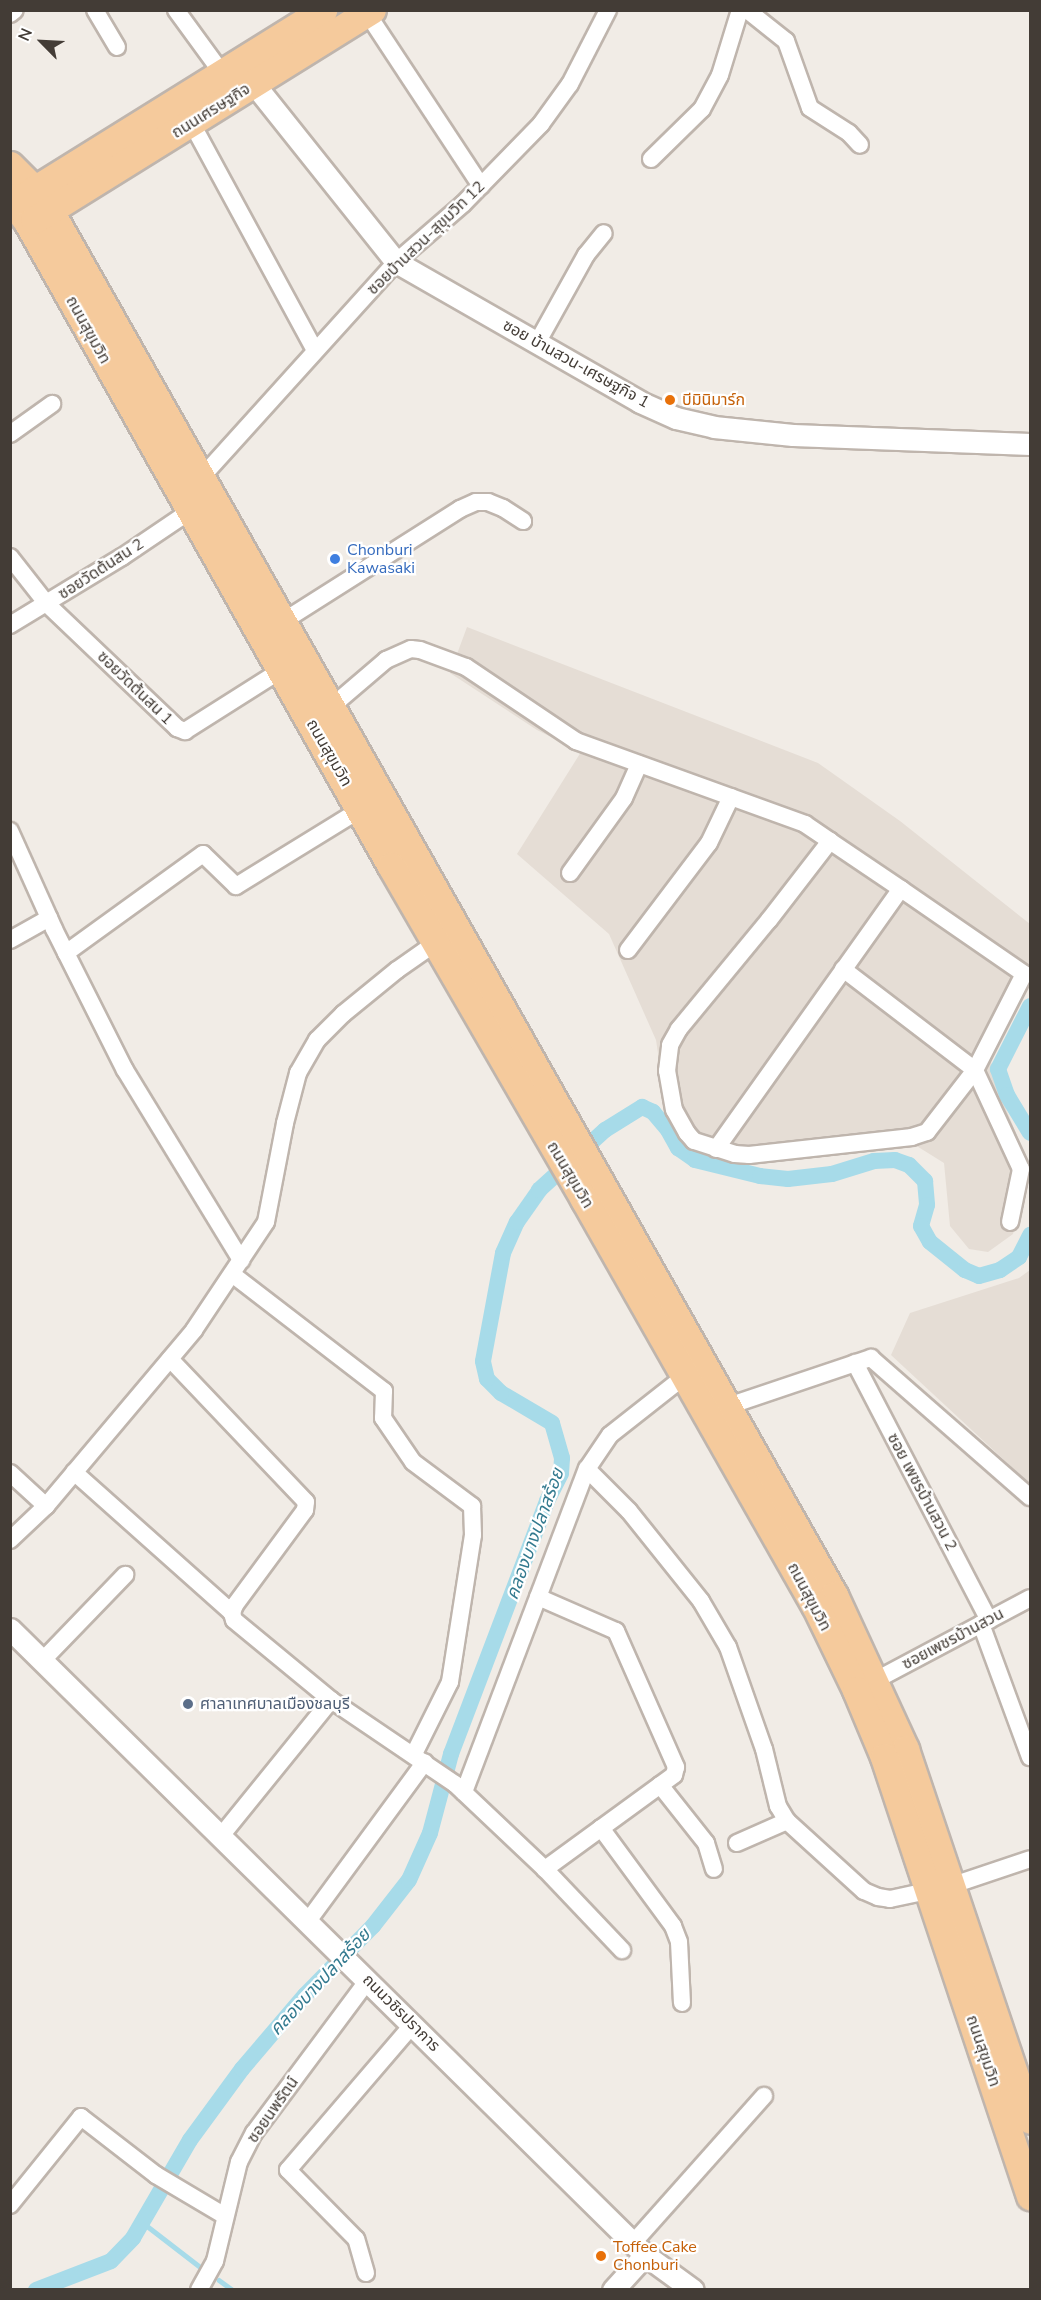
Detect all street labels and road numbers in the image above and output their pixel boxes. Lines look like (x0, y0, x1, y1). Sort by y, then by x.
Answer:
street label: ถนนเศรษฐกิจ (168, 79, 254, 143)
street label: ซอยบ้านสวน-สุขุมวิท 12 (363, 177, 489, 299)
street label: ถนนสุขุมวิท (62, 293, 114, 367)
street label: ซอย บ้านสวน-เศรษฐกิจ 1 (499, 316, 653, 412)
street label: ซอยวัดต้นสน 2 (55, 534, 147, 604)
street label: ซอยวัดต้นสน 1 (93, 647, 177, 729)
street label: ถนนสุขุมวิท (302, 716, 356, 790)
street label: ถนนสุขุมวิท (543, 1138, 597, 1212)
street label: ซอย เพชรบ้านสวน 2 (883, 1430, 961, 1554)
street label: ถนนสุขุมวิท (783, 1560, 835, 1634)
street label: ซอยเพชรบ้านสวน (899, 1604, 1007, 1674)
street label: ถนนวชิรปราการ (358, 1970, 444, 2056)
street label: ถนนสุขุมวิท (962, 2013, 1004, 2089)
street label: ซอยนพรัตน์ (243, 2073, 303, 2147)

